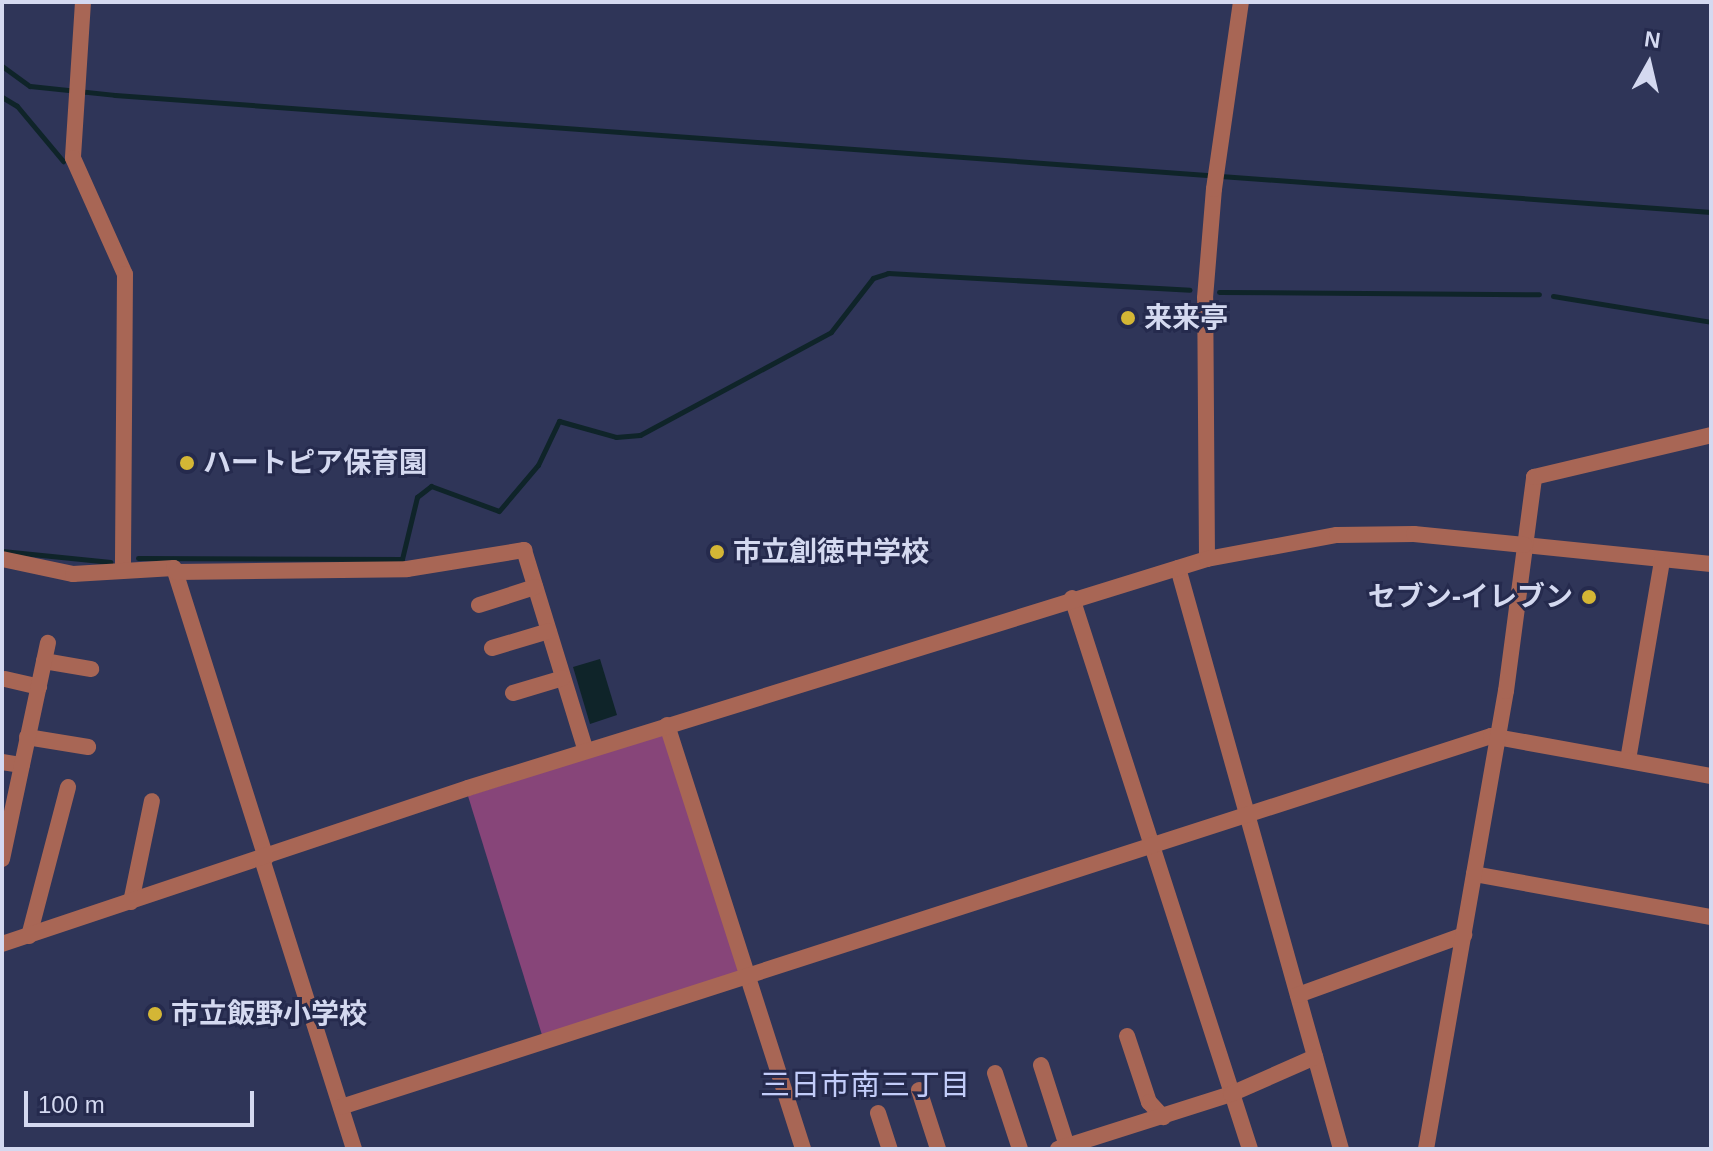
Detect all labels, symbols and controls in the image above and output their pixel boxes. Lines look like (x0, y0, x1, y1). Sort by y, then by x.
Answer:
north arrow (1609, 24, 1689, 104)
text: N (1643, 26, 1662, 53)
place label: 来来亭 (1144, 301, 1228, 335)
marker: 来来亭 (1119, 309, 1137, 327)
place label: ハートピア保育園 (203, 446, 427, 480)
marker: ハートピア保育園 (178, 454, 196, 472)
place label: 市立創徳中学校 (733, 535, 929, 569)
marker: 市立創徳中学校 (708, 543, 726, 561)
place label: セブン-イレブン (1368, 580, 1573, 614)
marker: セブン-イレブン (1580, 588, 1598, 606)
place label: 市立飯野小学校 (171, 997, 367, 1031)
marker: 市立飯野小学校 (146, 1005, 164, 1023)
district label: 三日市南三丁目 (760, 1067, 970, 1103)
scale bar (28, 1075, 258, 1125)
text: 100 m (38, 1091, 105, 1118)

